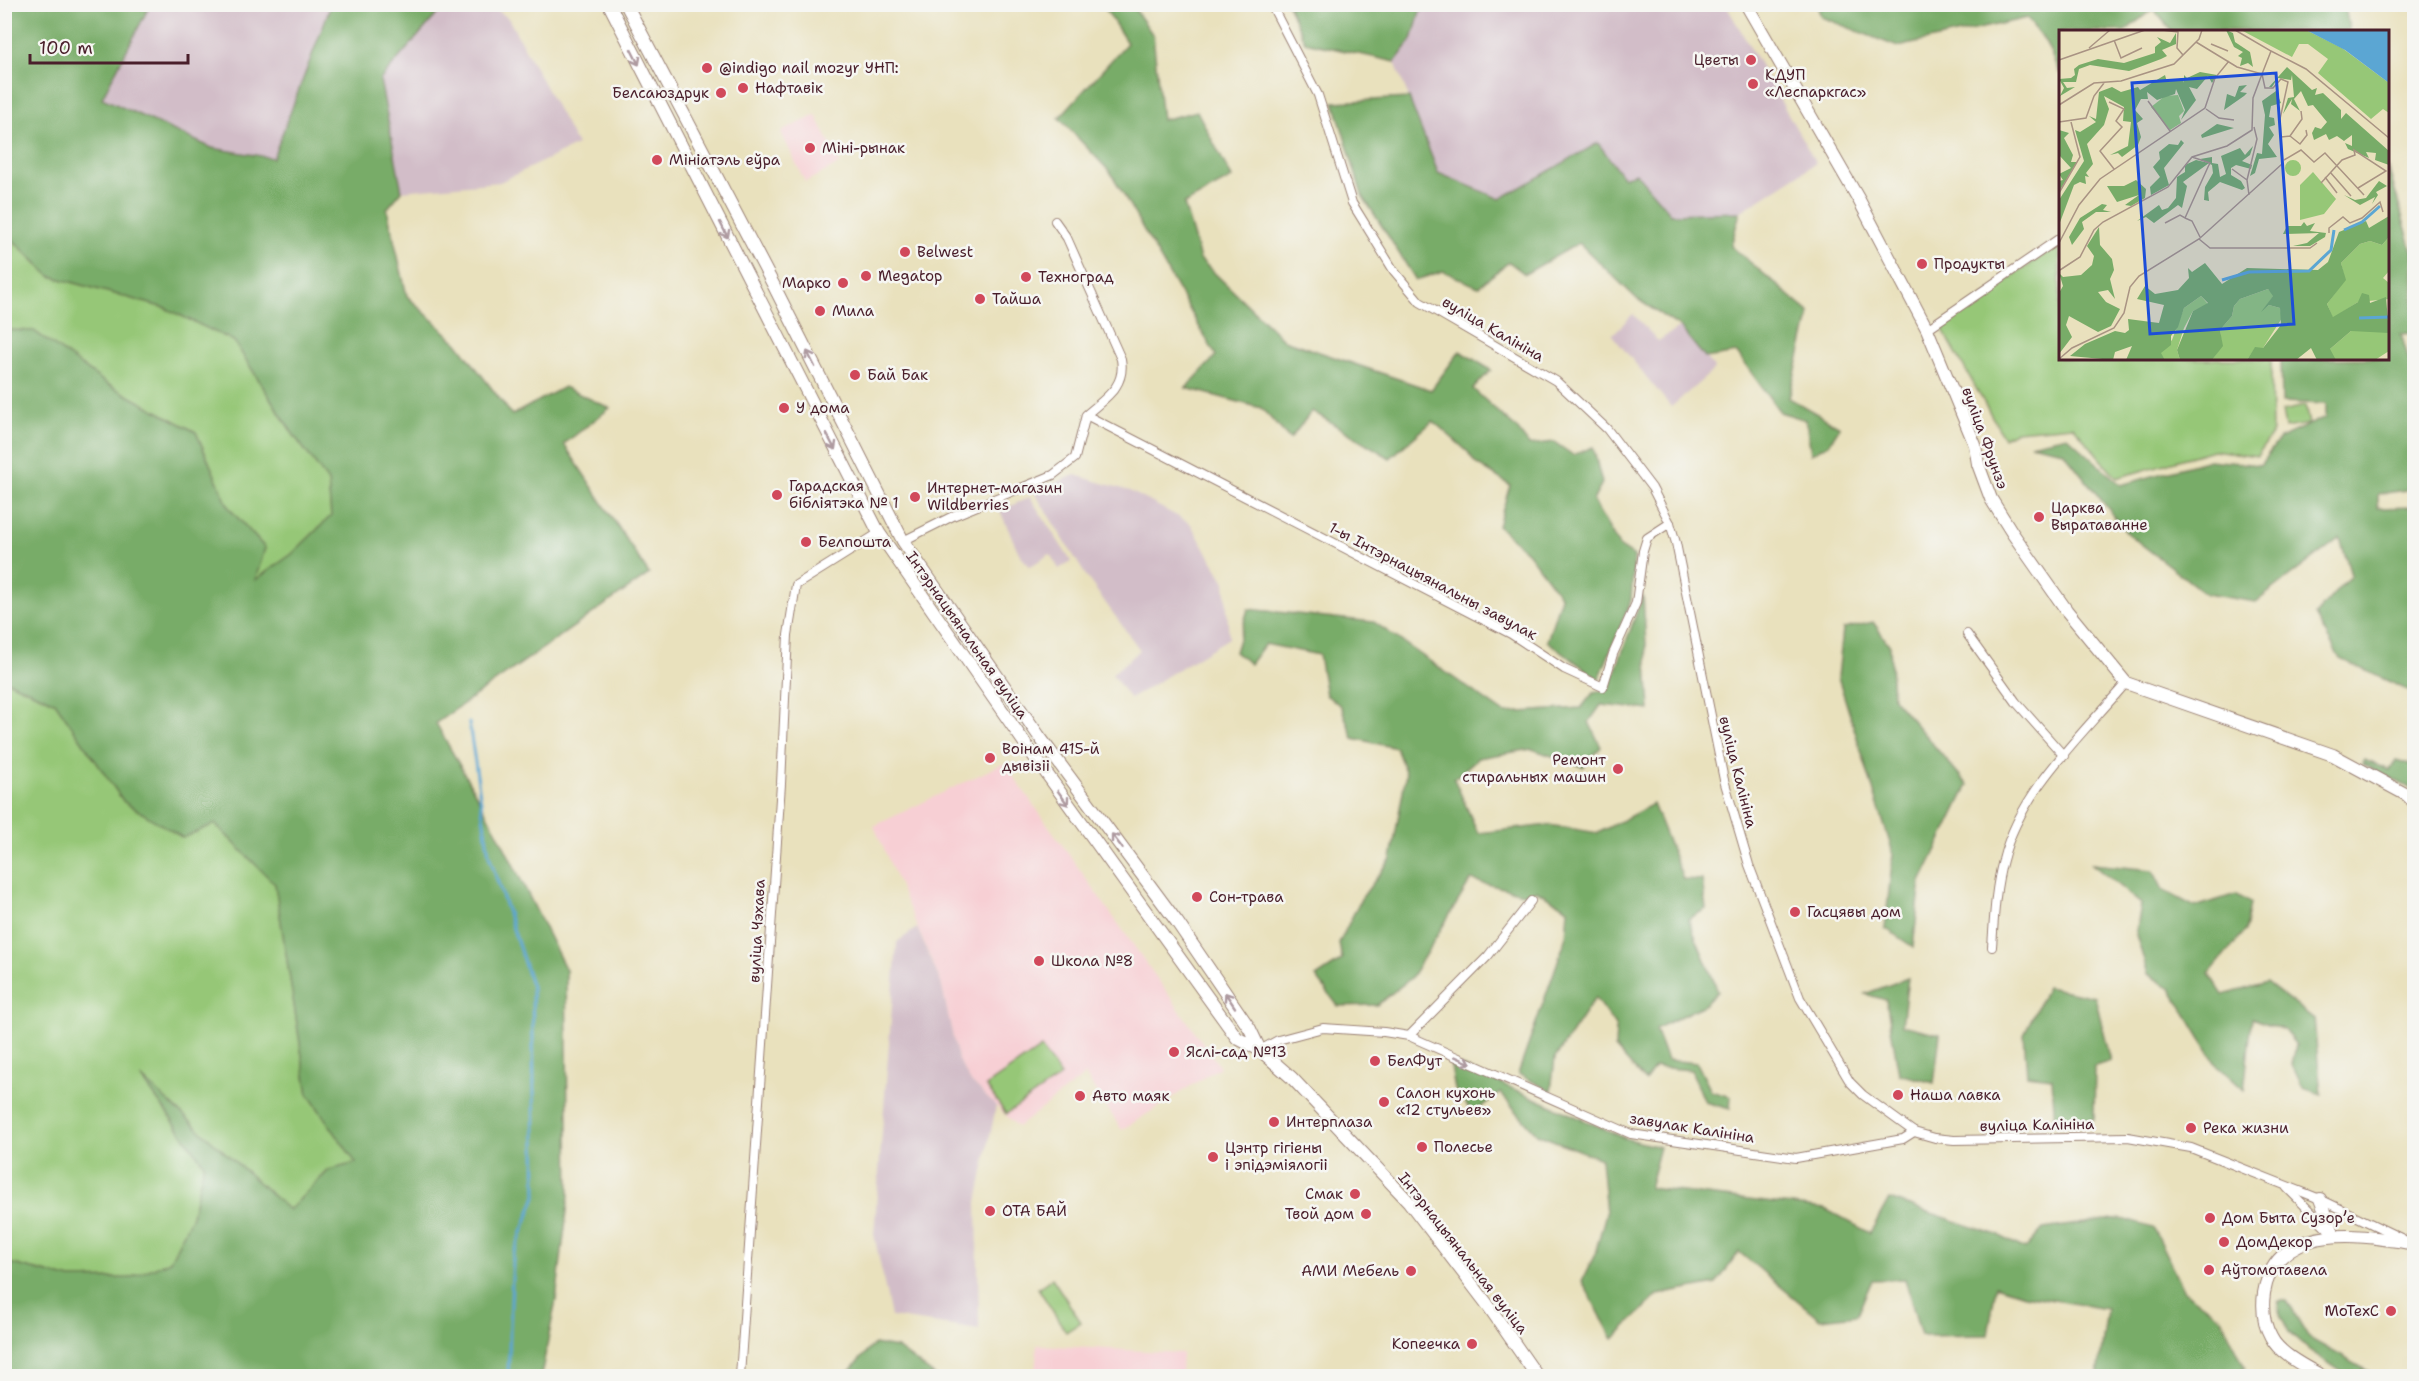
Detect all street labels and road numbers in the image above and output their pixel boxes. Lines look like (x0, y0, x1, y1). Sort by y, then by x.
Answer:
street label: вуліца Калініна (1438, 292, 1548, 367)
street label: вуліца Фрунзэ (1957, 384, 2013, 492)
street label: 1-ы Інтэрнацыянальны завулак (1325, 517, 1541, 645)
street label: Інтэрнацыянальная вуліца (901, 547, 1033, 723)
street label: вуліца Калініна (1714, 714, 1762, 831)
street label: вуліца Чэхава (744, 878, 770, 983)
street label: завулак Калініна (1628, 1108, 1757, 1148)
street label: вуліца Калініна (1980, 1114, 2095, 1136)
street label: Інтэрнацыянальная вуліца (1393, 1168, 1533, 1339)

